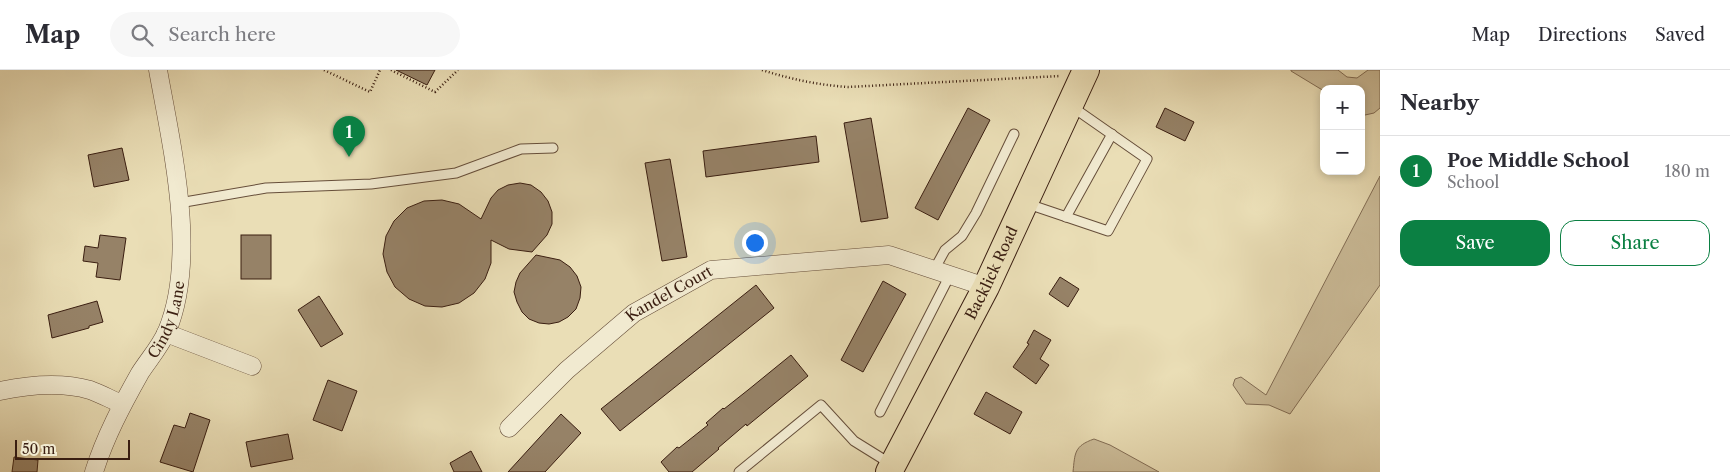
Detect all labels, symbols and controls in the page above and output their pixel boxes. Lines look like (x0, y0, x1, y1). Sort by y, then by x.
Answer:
search box (110, 12, 460, 57)
text: Map (25, 20, 80, 49)
icon: search (128, 21, 156, 49)
text: Search here (168, 23, 276, 46)
text: Map (1471, 24, 1510, 46)
text: Directions (1538, 24, 1627, 46)
text: Saved (1655, 24, 1705, 46)
map controls (1320, 85, 1365, 175)
button: + (1320, 85, 1365, 130)
text: Nearby (1400, 90, 1479, 115)
pin: 1 (333, 116, 365, 157)
button: − (1320, 130, 1365, 175)
text: Poe Middle School (1447, 149, 1629, 172)
text: 1 (1412, 161, 1420, 181)
text: 180 m (1664, 161, 1710, 181)
text: School (1447, 172, 1499, 192)
button: Save (1400, 220, 1550, 266)
button: Share (1560, 220, 1710, 266)
street label: Backlick Road (961, 223, 1022, 323)
your location (742, 230, 768, 256)
street label: Kandel Court (621, 261, 716, 325)
street label: Cindy Lane (143, 280, 188, 362)
scale bar (15, 437, 130, 460)
text: 50 m (22, 440, 55, 458)

